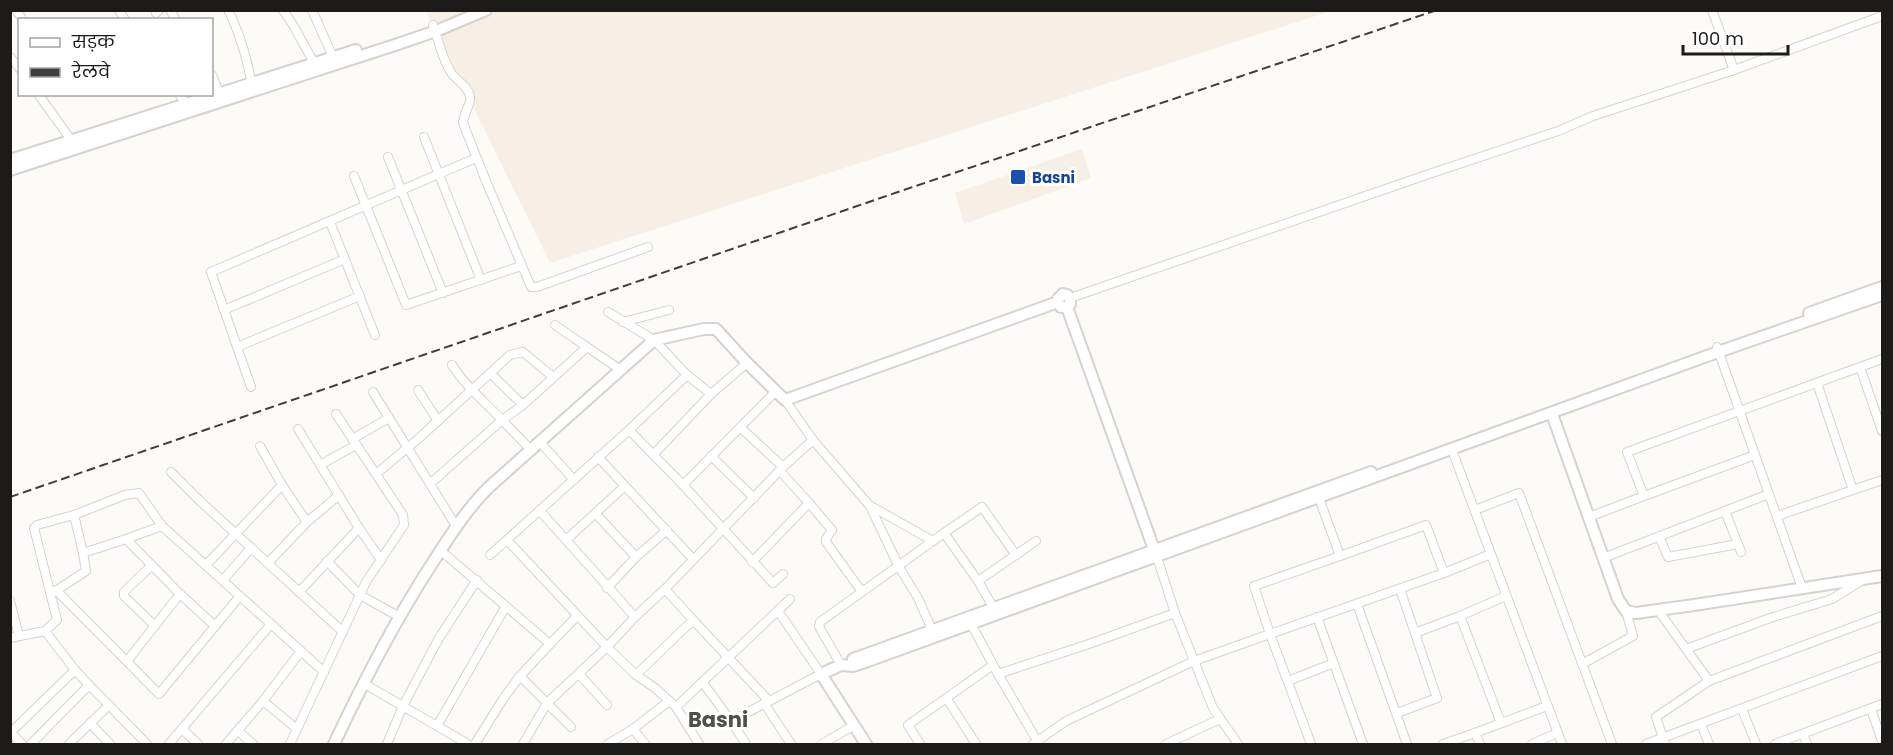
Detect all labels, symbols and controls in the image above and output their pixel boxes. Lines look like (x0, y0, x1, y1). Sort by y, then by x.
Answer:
legend (18, 18, 213, 96)
scale bar (1683, 18, 1788, 56)
text: 100 m (1692, 26, 1744, 51)
text: सड़क (71, 29, 116, 54)
text: रेलवे (71, 59, 111, 84)
place label: Basni (1032, 167, 1075, 188)
marker: Basni (1009, 168, 1027, 186)
district label: Basni (688, 705, 748, 734)

